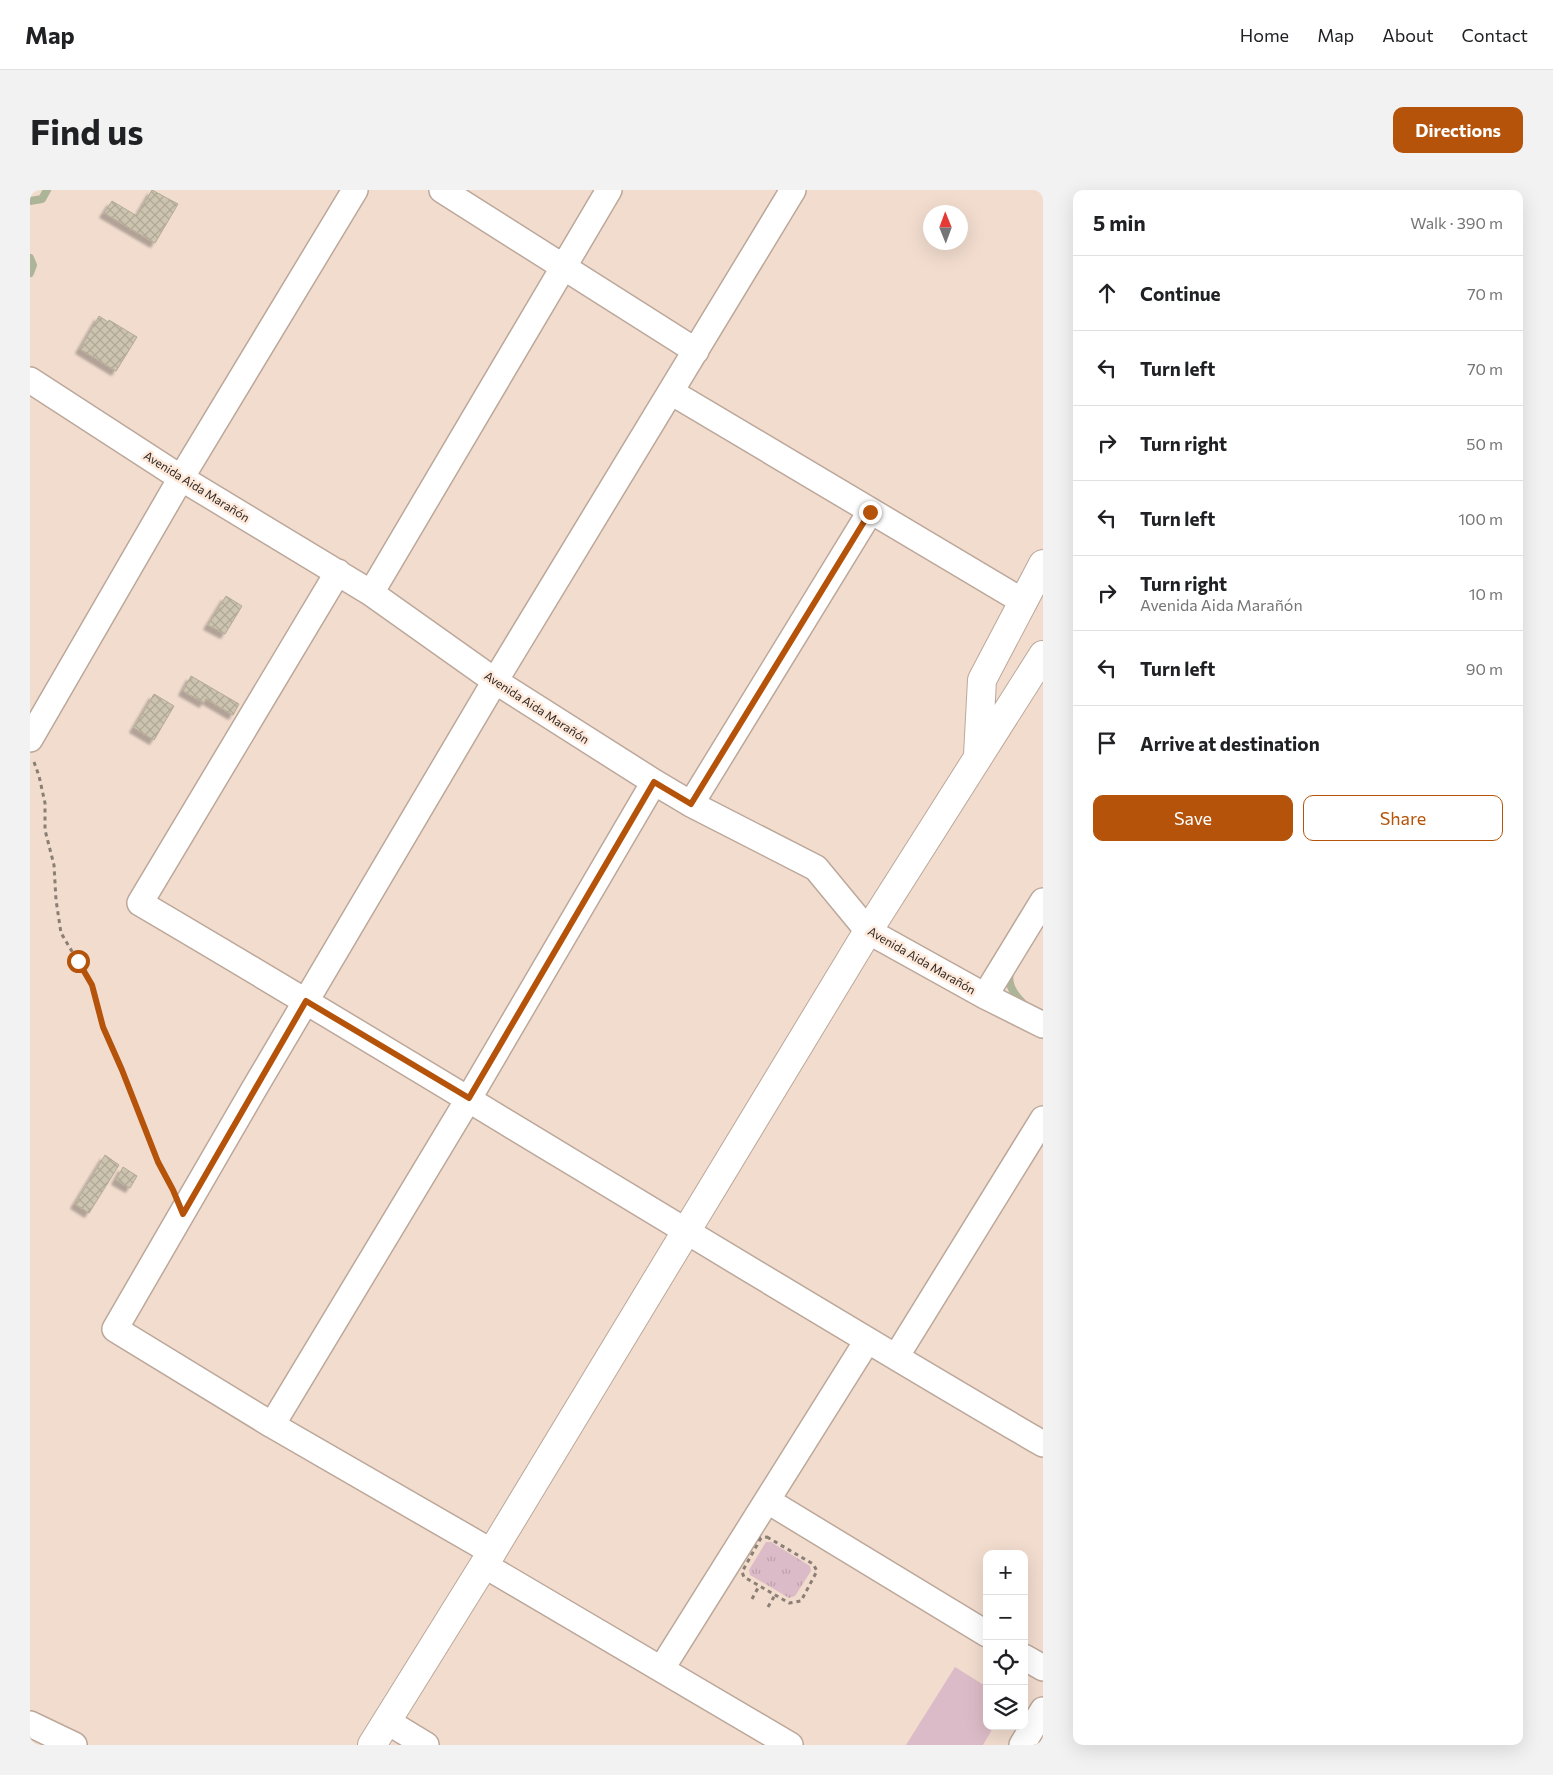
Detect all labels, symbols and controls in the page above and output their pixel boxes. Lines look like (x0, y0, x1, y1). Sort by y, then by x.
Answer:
text: Map (25, 20, 75, 49)
text: Home (1240, 24, 1289, 46)
text: Map (1317, 24, 1354, 46)
text: About (1382, 24, 1434, 46)
text: Contact (1462, 24, 1528, 46)
button: Directions (1393, 107, 1523, 153)
text: Find us (30, 109, 144, 152)
north arrow (923, 205, 968, 250)
text: 5 min (1093, 210, 1146, 235)
text: Walk · 390 m (1410, 213, 1503, 232)
icon: ahead (1093, 279, 1121, 307)
text: Continue (1140, 282, 1220, 305)
text: 70 m (1467, 284, 1503, 303)
icon: left (1093, 354, 1121, 382)
text: Turn left (1140, 357, 1215, 380)
text: 70 m (1467, 359, 1503, 378)
icon: right (1093, 429, 1121, 457)
text: Turn right (1140, 432, 1227, 455)
text: 50 m (1466, 434, 1503, 453)
street label: Avenida Aida Marañón (142, 448, 252, 524)
route end (859, 501, 882, 524)
icon: left (1093, 504, 1121, 532)
text: Turn left (1140, 507, 1215, 530)
text: 100 m (1458, 509, 1503, 528)
text: Turn right (1140, 572, 1227, 595)
icon: right (1093, 579, 1121, 607)
text: 10 m (1469, 584, 1503, 603)
text: Avenida Aida Marañón (1140, 595, 1303, 614)
icon: left (1093, 654, 1121, 682)
text: Turn left (1140, 657, 1215, 680)
text: 90 m (1466, 659, 1503, 678)
street label: Avenida Aida Marañón (482, 668, 592, 746)
icon: arrive (1093, 729, 1121, 757)
text: Arrive at destination (1140, 732, 1320, 755)
button: Save (1093, 795, 1293, 841)
button: Share (1303, 795, 1503, 841)
street label: Avenida Aida Marañón (866, 923, 978, 997)
route start (67, 950, 90, 973)
map controls (983, 1550, 1028, 1730)
button: + (983, 1550, 1028, 1595)
button: − (983, 1595, 1028, 1640)
button: locate (983, 1640, 1028, 1685)
button: layers (983, 1685, 1028, 1730)

